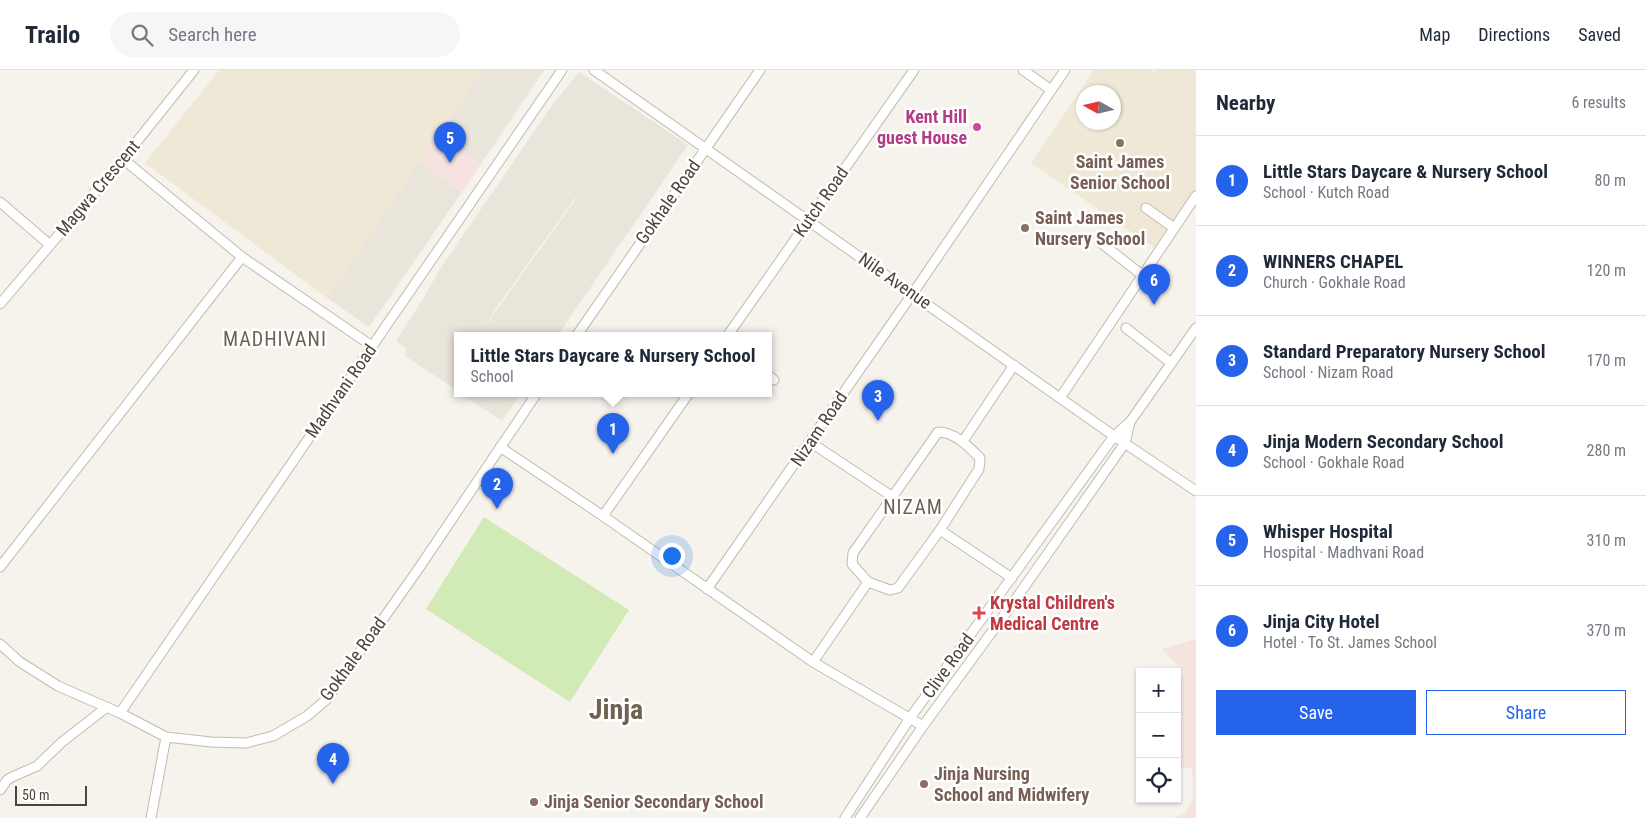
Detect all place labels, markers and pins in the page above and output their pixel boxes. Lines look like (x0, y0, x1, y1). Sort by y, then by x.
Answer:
place label: Kent Hill guest House (877, 106, 967, 148)
marker: Kent Hill guest House (971, 121, 983, 133)
pin: 5 (434, 122, 466, 163)
marker: Saint James Senior School (1114, 137, 1126, 149)
place label: Saint James Senior School (1070, 151, 1170, 193)
place label: Saint James Nursery School (1035, 207, 1145, 249)
marker: Saint James Nursery School (1019, 222, 1031, 234)
pin: 6 (1138, 264, 1170, 305)
pin: 3 (862, 380, 894, 421)
pin: 1 (597, 413, 629, 454)
pin: 2 (481, 468, 513, 509)
place label: Krystal Children's Medical Centre (990, 592, 1115, 634)
marker: Krystal Children's Medical Centre (972, 606, 986, 620)
pin: 4 (317, 743, 349, 784)
place label: Jinja Nursing School and Midwifery (934, 763, 1089, 805)
marker: Jinja Nursing School and Midwifery (918, 778, 930, 790)
place label: Jinja Senior Secondary School (544, 791, 763, 812)
marker: Jinja Senior Secondary School (528, 796, 540, 808)

